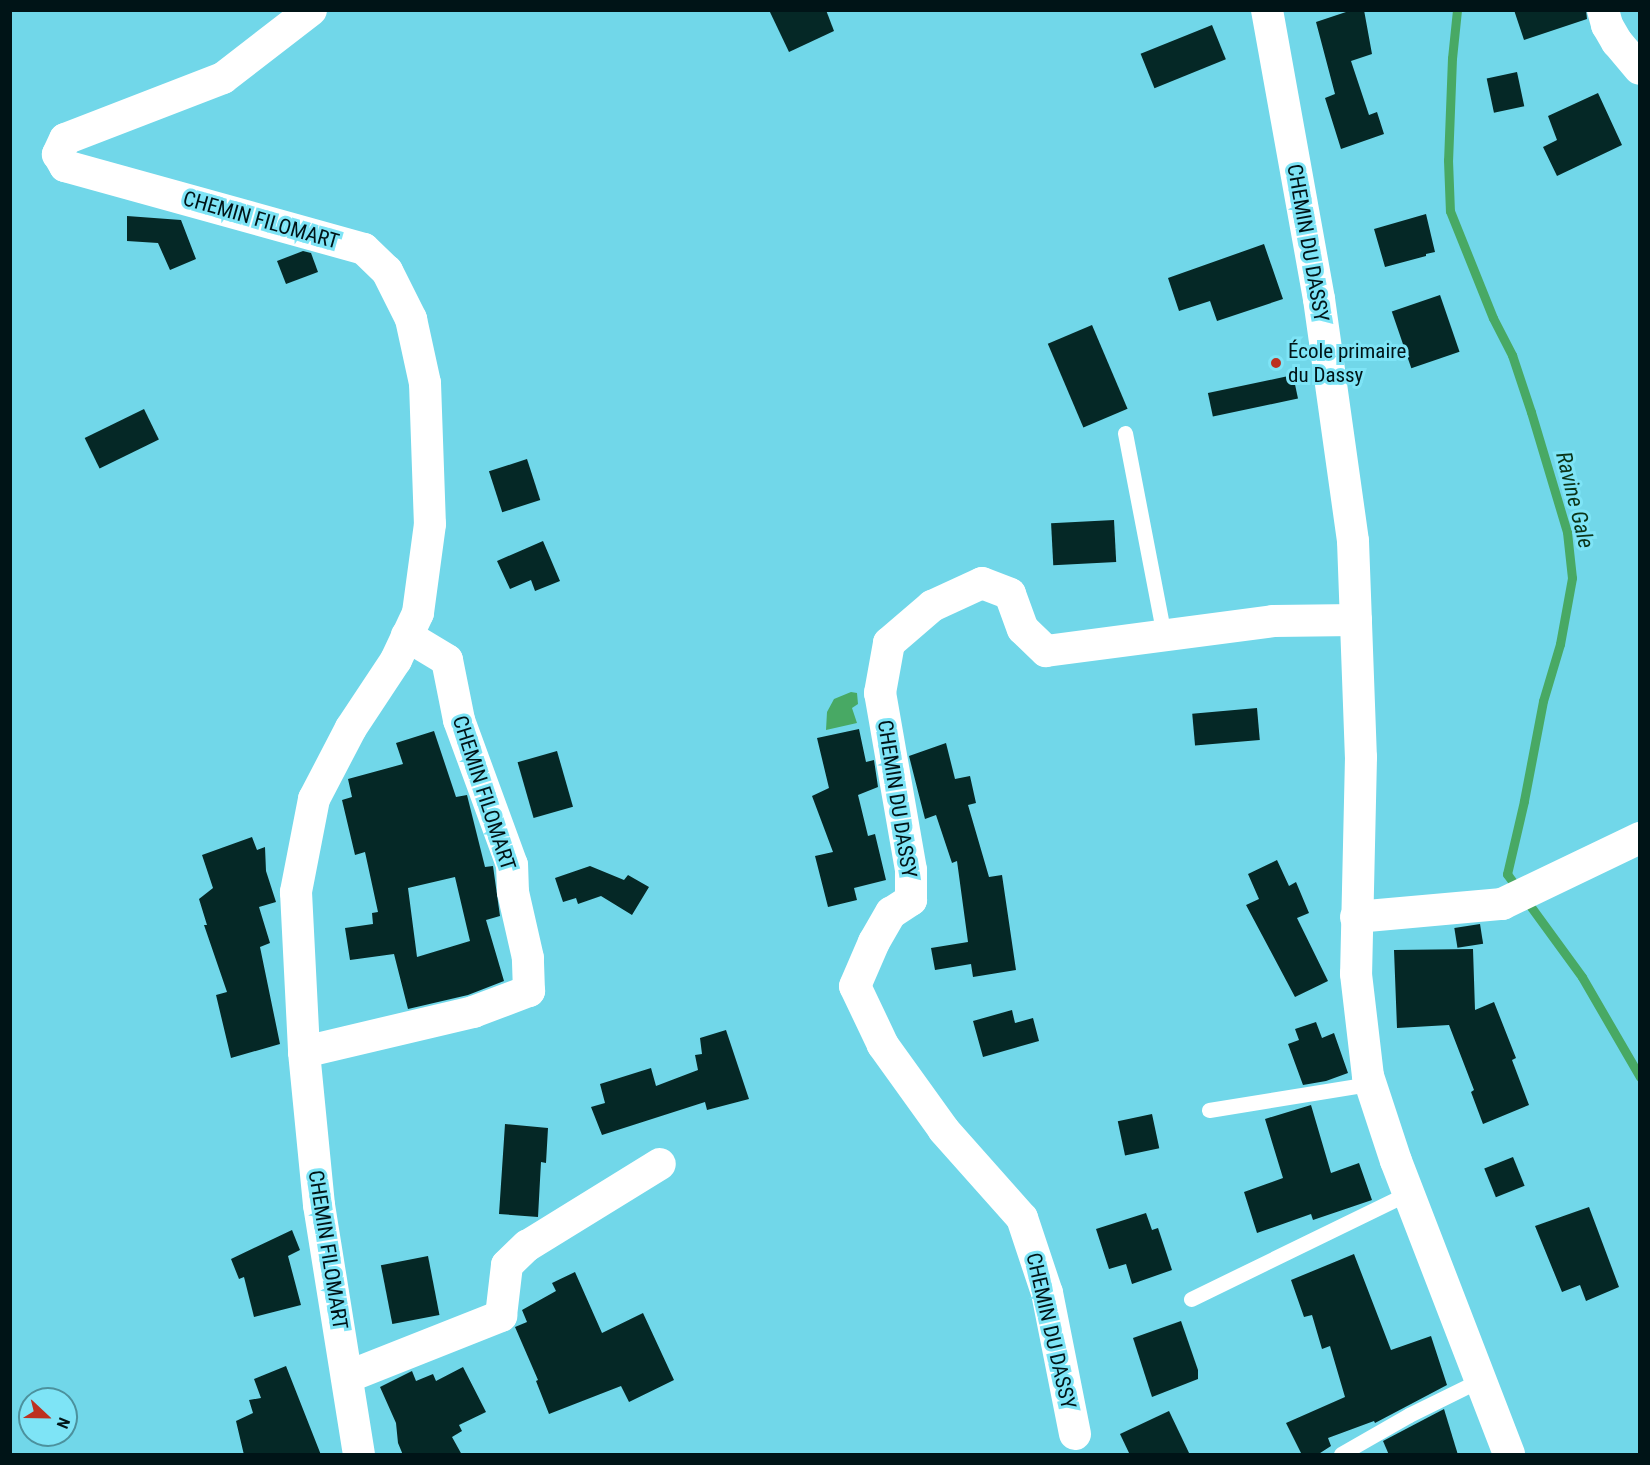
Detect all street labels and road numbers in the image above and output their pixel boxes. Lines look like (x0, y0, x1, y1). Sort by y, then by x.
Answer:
street label: CHEMIN DU DASSY (1282, 162, 1334, 324)
street label: CHEMIN FILOMART (180, 186, 342, 254)
street label: CHEMIN FILOMART (447, 713, 521, 873)
street label: CHEMIN DU DASSY (872, 718, 922, 880)
street label: CHEMIN FILOMART (303, 1169, 353, 1331)
street label: CHEMIN DU DASSY (1021, 1250, 1081, 1412)

